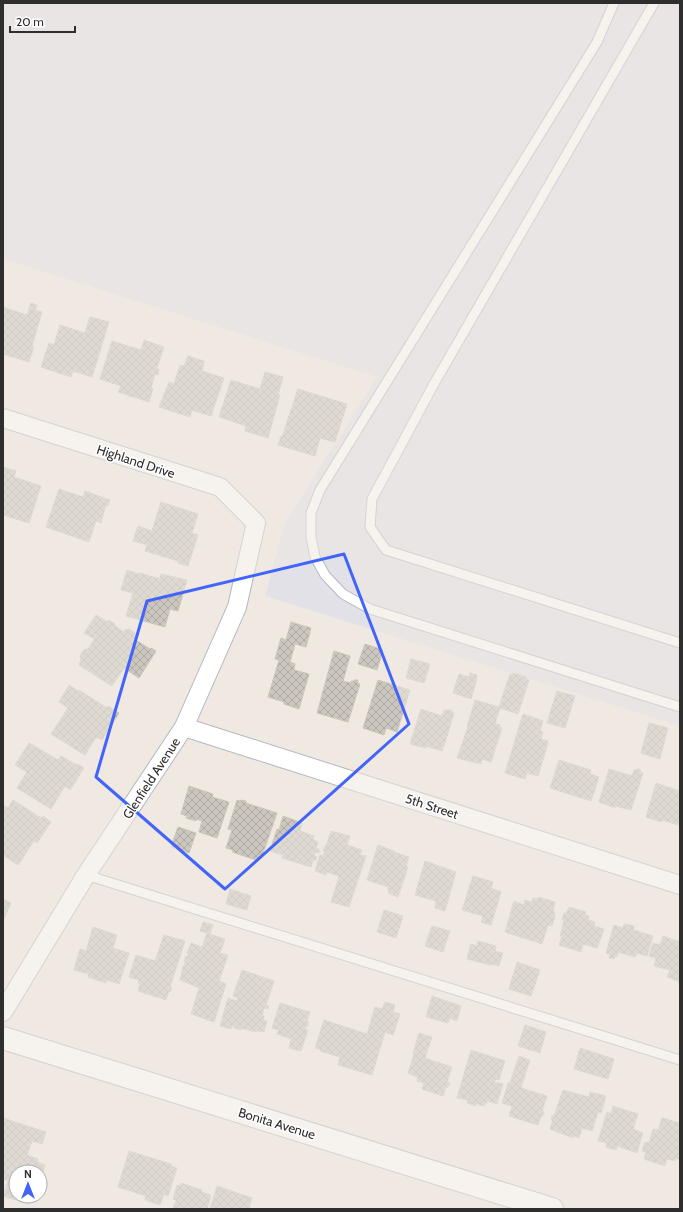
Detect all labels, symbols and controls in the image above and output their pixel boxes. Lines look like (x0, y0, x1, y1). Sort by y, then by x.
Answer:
scale bar (10, 8, 75, 34)
text: 20 m (16, 14, 44, 29)
street label: Highland Drive (95, 441, 177, 481)
street label: Glenfield Avenue (119, 734, 183, 822)
street label: 5th Street (403, 790, 461, 822)
street label: Bonita Avenue (237, 1104, 318, 1142)
north arrow (8, 1164, 48, 1204)
text: N (24, 1167, 32, 1181)

